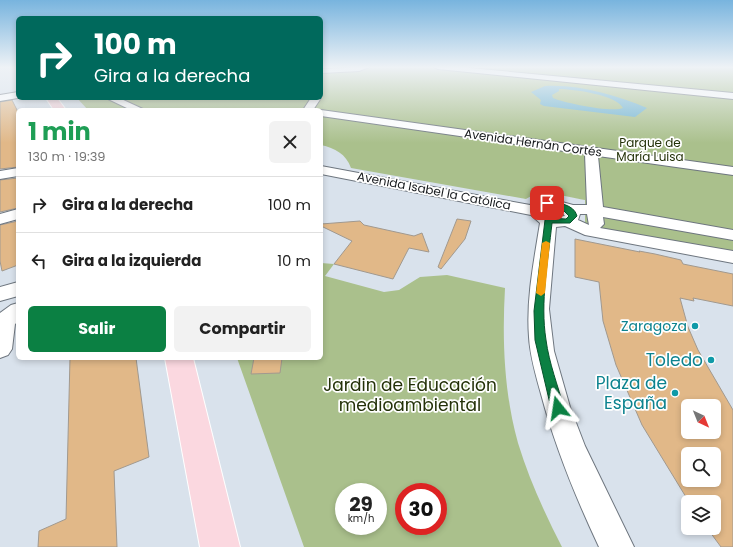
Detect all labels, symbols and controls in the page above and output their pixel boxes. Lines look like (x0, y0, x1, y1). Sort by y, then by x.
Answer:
text: 100 m (94, 25, 177, 64)
icon: right (28, 32, 80, 84)
text: Gira a la derecha (94, 63, 250, 88)
text: 1 min (28, 115, 91, 148)
button: close (269, 121, 311, 163)
street label: Avenida Hernán Cortés (463, 124, 603, 161)
park label: Parque de María Luisa (616, 134, 684, 165)
text: 130 m · 19:39 (28, 147, 106, 166)
street label: Avenida Isabel la Católica (356, 167, 512, 214)
pin (530, 186, 564, 220)
icon: arrive (536, 192, 558, 214)
icon: right (28, 194, 50, 216)
text: Gira a la derecha (62, 194, 193, 215)
text: 100 m (268, 194, 311, 215)
icon: left (28, 250, 50, 272)
text: Gira a la izquierda (62, 250, 201, 271)
text: 10 m (277, 250, 311, 271)
button: Salir (28, 306, 166, 352)
button: Compartir (174, 306, 311, 352)
place label: Zaragoza (621, 316, 687, 336)
marker: Zaragoza (690, 321, 700, 331)
place label: Toledo (646, 348, 703, 372)
marker: Toledo (706, 355, 716, 365)
place label: Plaza de España (596, 371, 667, 415)
park label: Jardin de Educación medioambiental (323, 373, 497, 417)
position arrow (537, 387, 579, 429)
marker: Plaza de España (670, 388, 680, 398)
north arrow (681, 399, 721, 439)
map controls (681, 399, 721, 535)
button: search (681, 447, 721, 487)
speed limit sign: 30 (395, 483, 447, 535)
text: 29 (349, 490, 373, 518)
button: layers (681, 495, 721, 535)
text: km/h (348, 511, 374, 526)

